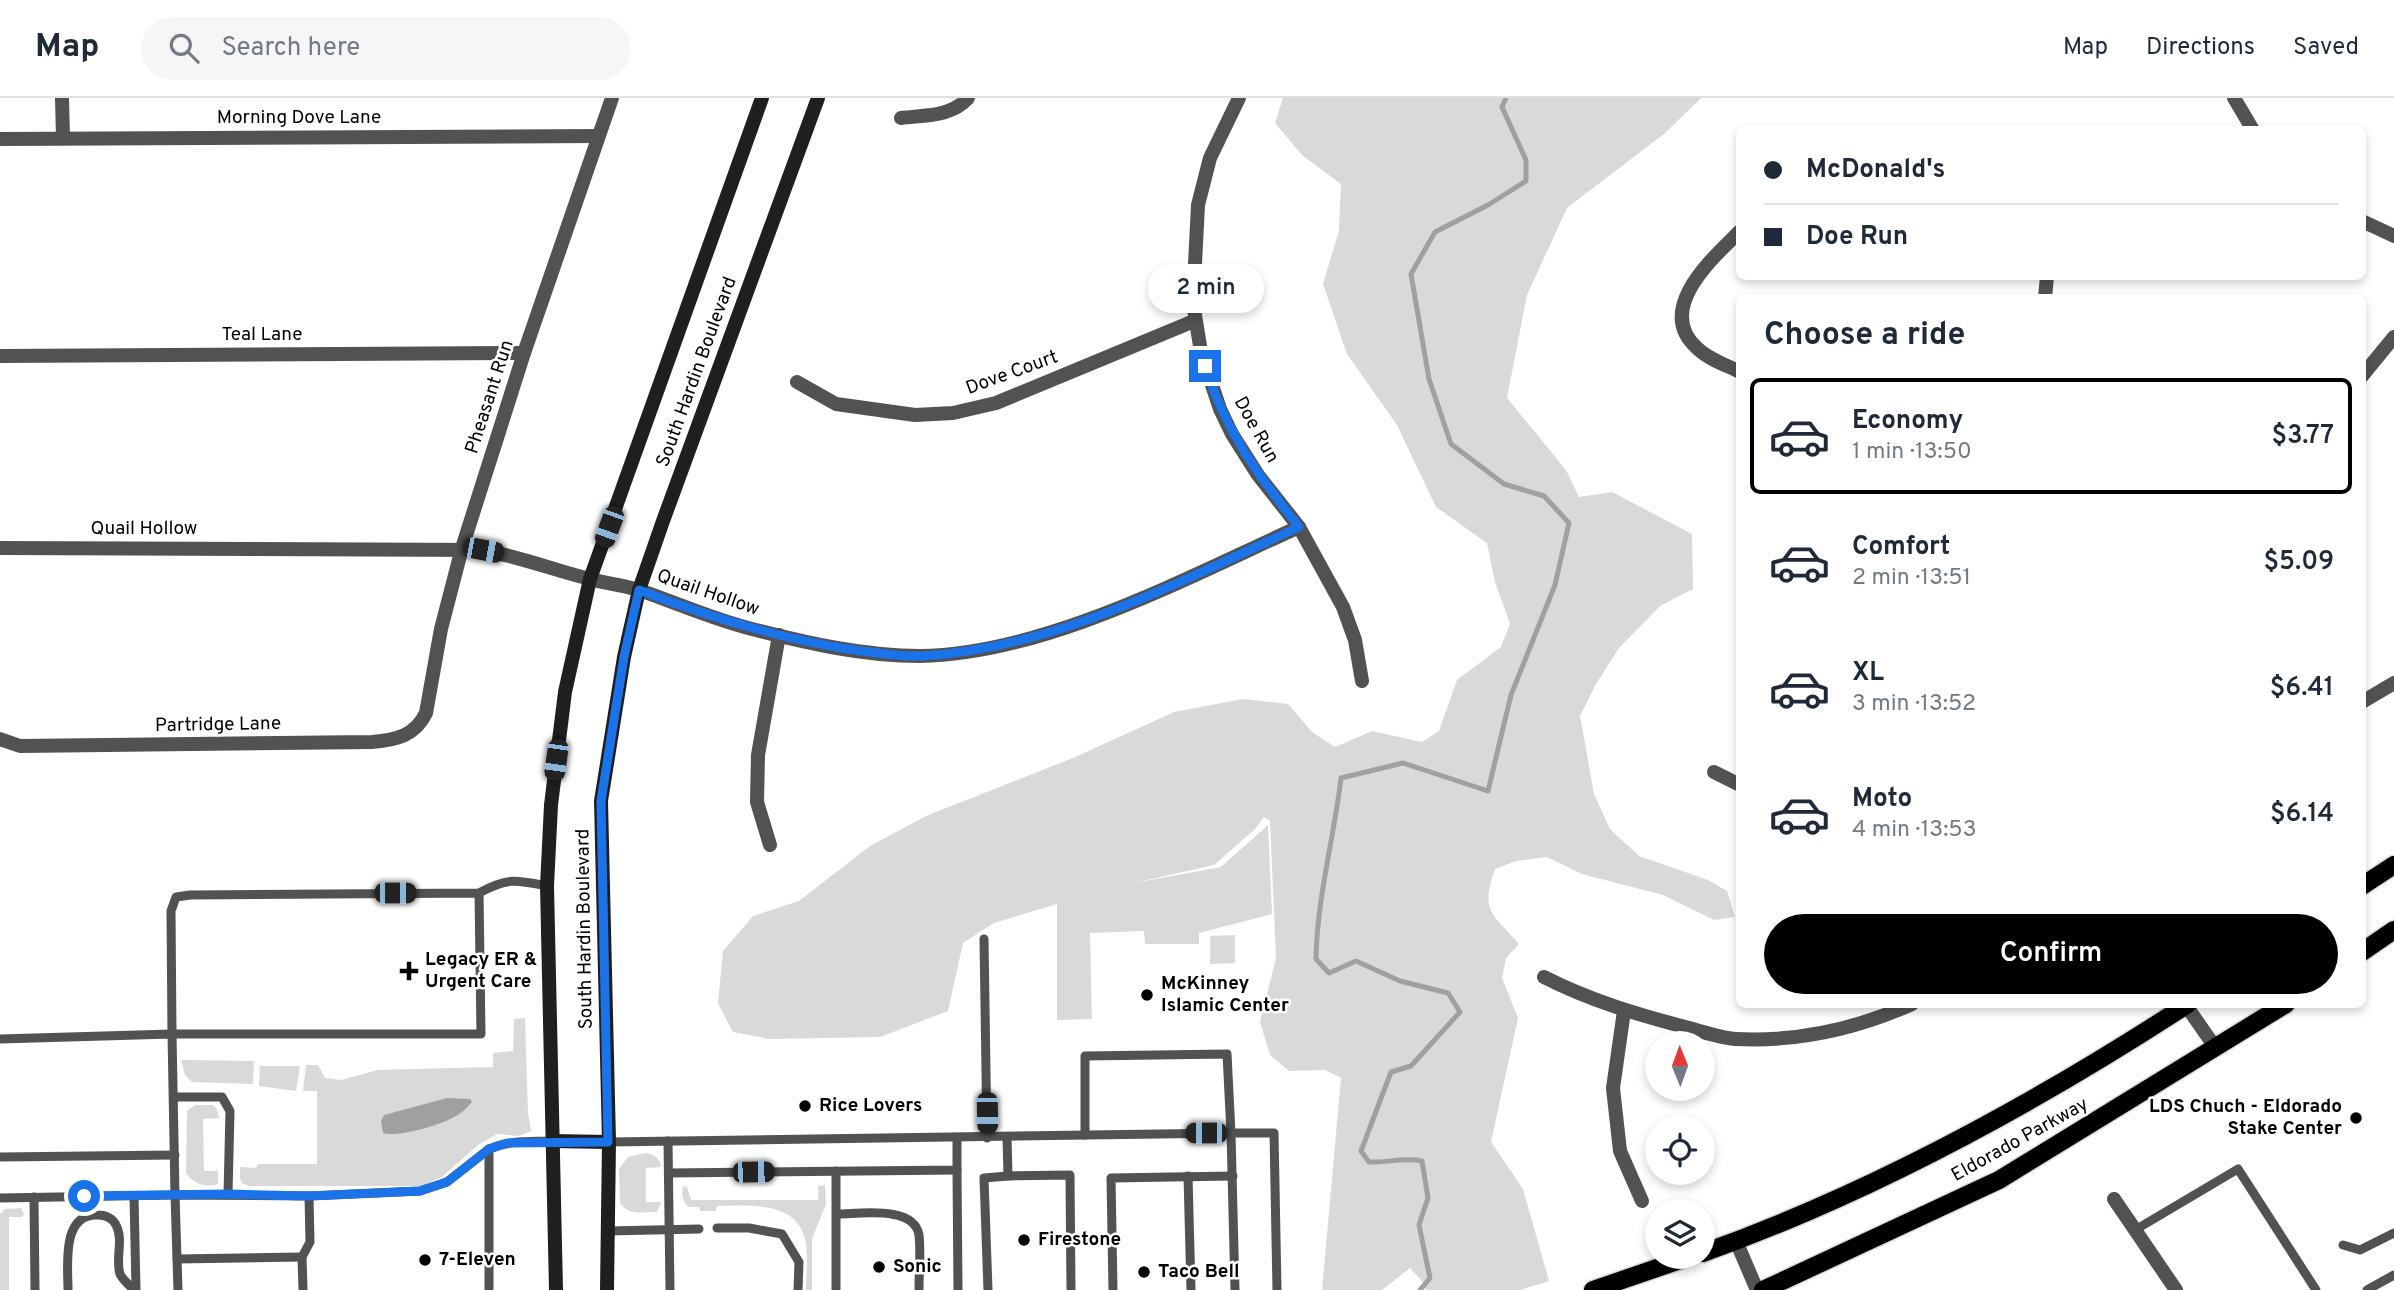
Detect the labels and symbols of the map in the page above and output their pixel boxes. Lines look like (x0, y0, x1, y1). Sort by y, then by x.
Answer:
street label: Morning Dove Lane (217, 106, 381, 130)
callout: 2 min (1147, 264, 1263, 314)
street label: South Hardin Boulevard (651, 274, 743, 470)
street label: Teal Lane (222, 323, 303, 347)
street label: Pheasant Run (460, 337, 520, 457)
street label: Dove Court (963, 345, 1061, 401)
route end (1189, 350, 1221, 382)
street label: Doe Run (1228, 393, 1284, 467)
car (592, 504, 627, 550)
street label: Quail Hollow (91, 517, 197, 541)
car (461, 536, 506, 564)
street label: Quail Hollow (654, 564, 762, 622)
street label: Partridge Lane (155, 712, 281, 738)
car (543, 738, 570, 782)
street label: South Hardin Boulevard (571, 828, 599, 1030)
car (375, 883, 417, 904)
place label: Legacy ER & Urgent Care (425, 948, 538, 994)
marker: Legacy ER & Urgent Care (399, 961, 419, 981)
place label: McKinney Islamic Center (1161, 972, 1289, 1018)
marker: McKinney Islamic Center (1139, 987, 1155, 1003)
north arrow (1645, 1031, 1715, 1101)
car (977, 1092, 998, 1134)
street label: Eldorado Parkway (1947, 1092, 2093, 1188)
place label: Rice Lovers (819, 1094, 922, 1118)
place label: LDS Chuch - Eldorado Stake Center (2149, 1095, 2342, 1141)
marker: Rice Lovers (797, 1098, 813, 1114)
marker: LDS Chuch - Eldorado Stake Center (2348, 1110, 2364, 1126)
car (1186, 1123, 1228, 1144)
car (732, 1161, 775, 1183)
route start (68, 1180, 100, 1212)
place label: Firestone (1038, 1228, 1121, 1252)
marker: Firestone (1016, 1232, 1032, 1248)
place label: 7-Eleven (439, 1248, 516, 1272)
marker: 7-Eleven (417, 1252, 433, 1268)
place label: Sonic (893, 1255, 942, 1279)
marker: Sonic (871, 1259, 887, 1275)
place label: Taco Bell (1158, 1260, 1240, 1284)
marker: Taco Bell (1136, 1264, 1152, 1280)

